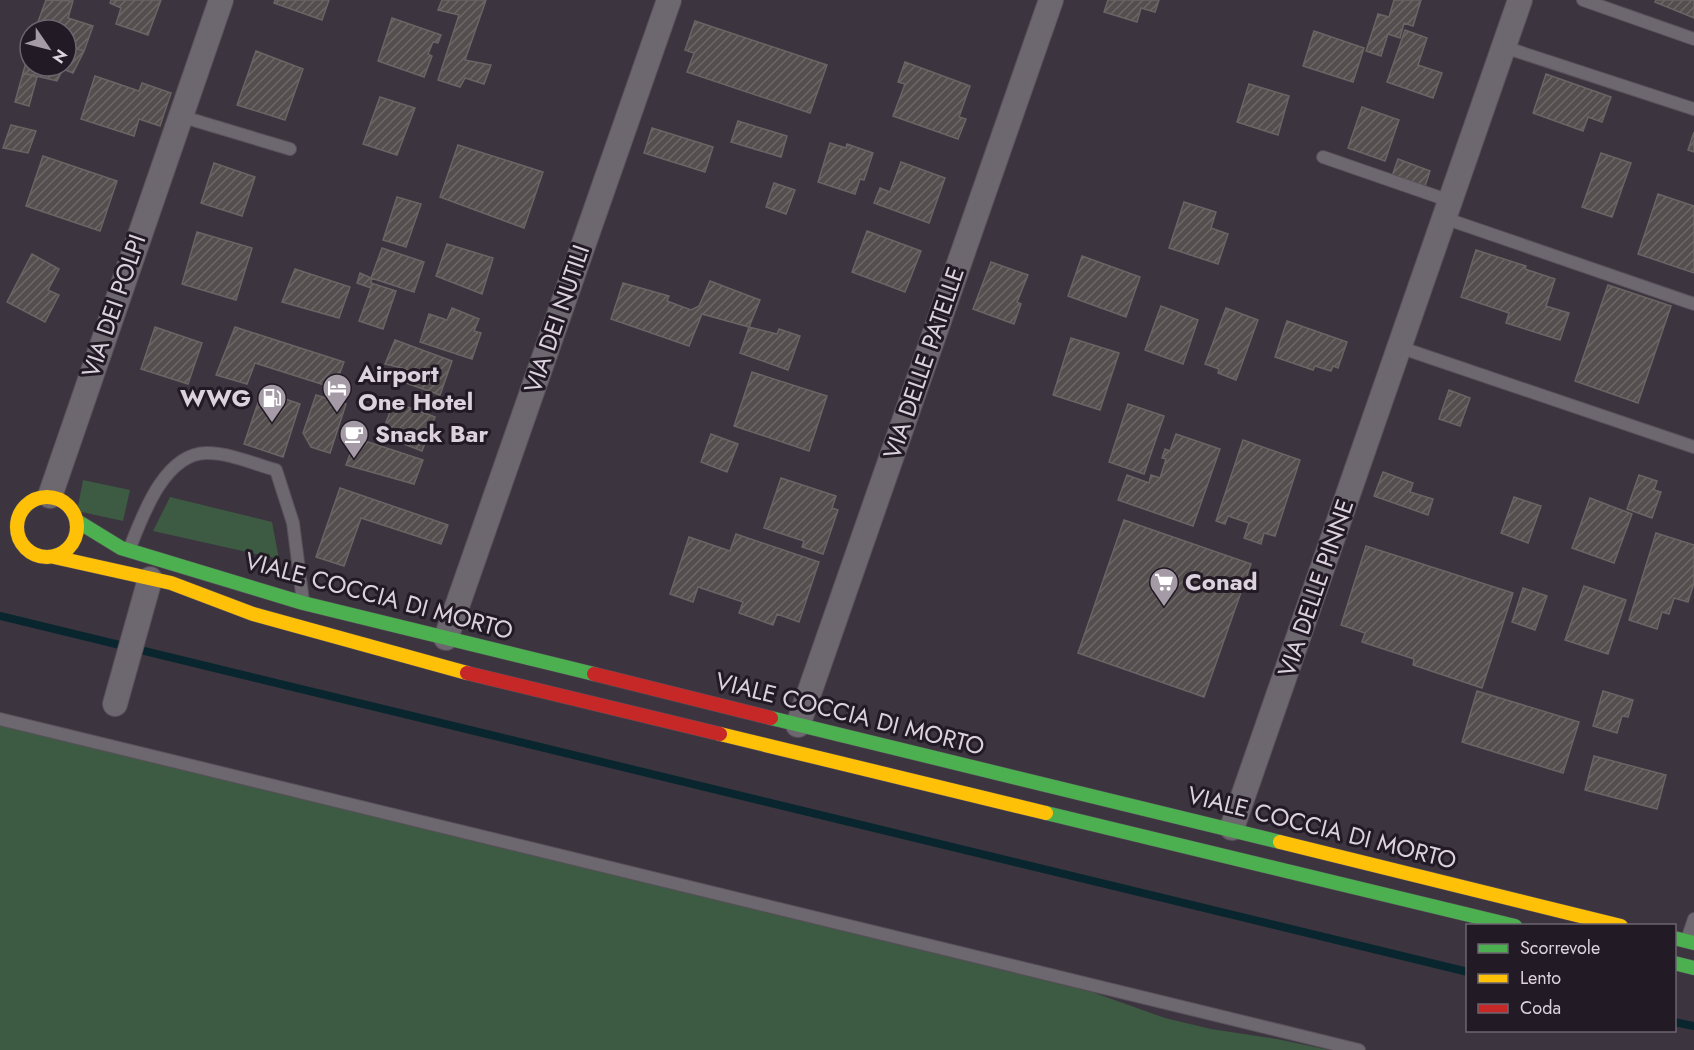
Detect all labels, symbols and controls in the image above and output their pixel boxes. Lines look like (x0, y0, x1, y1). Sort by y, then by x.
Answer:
north arrow (18, 18, 78, 78)
text: N (47, 45, 73, 68)
street label: VIA DEI POLPI (73, 230, 154, 382)
street label: VIA DEI NUTILI (515, 240, 598, 398)
street label: VIA DELLE PATELLE (874, 262, 973, 464)
place label: Airport One Hotel (357, 356, 473, 419)
hotel icon: Airport One Hotel (321, 372, 353, 414)
place label: WWG (180, 380, 251, 415)
fuel station icon: WWG (256, 382, 288, 424)
place label: Snack Bar (375, 416, 489, 451)
cafe icon: Snack Bar (338, 418, 370, 460)
street label: VIA DELLE PINNE (1269, 494, 1362, 681)
street label: VIALE COCCIA DI MORTO (241, 543, 517, 648)
place label: Conad (1185, 564, 1258, 599)
supermarket icon: Conad (1148, 566, 1180, 608)
street label: VIALE COCCIA DI MORTO (712, 663, 988, 764)
street label: VIALE COCCIA DI MORTO (1184, 777, 1460, 878)
legend (1466, 924, 1676, 1032)
text: Scorrevole (1520, 935, 1600, 961)
text: Lento (1520, 965, 1561, 991)
text: Coda (1520, 995, 1561, 1021)

